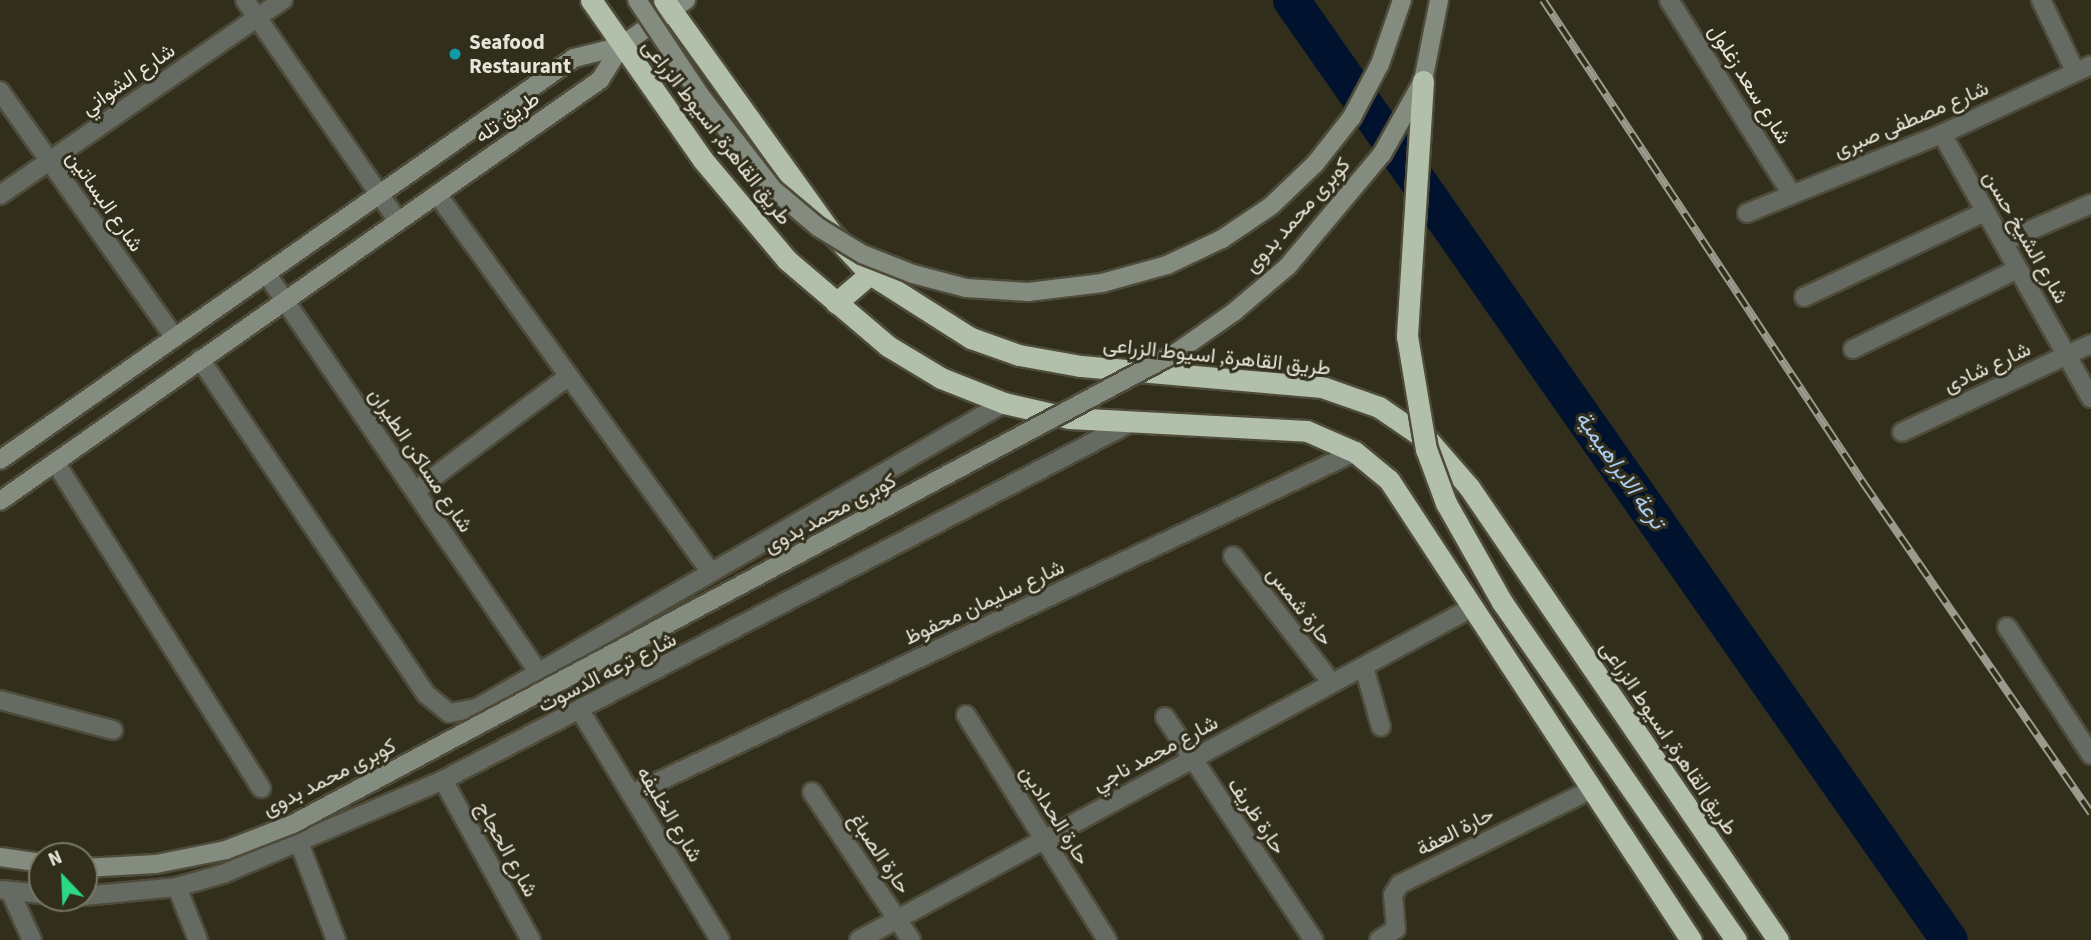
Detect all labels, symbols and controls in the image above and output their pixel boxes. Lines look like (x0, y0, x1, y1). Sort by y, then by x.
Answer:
street label: شارع سعد زغلول (1703, 20, 1797, 148)
place label: Seafood Restaurant (469, 29, 571, 79)
street label: طريق القاهرة, اسيوط الزراعى (637, 34, 797, 230)
street label: شارع الشواني (76, 37, 180, 121)
marker: Seafood Restaurant (447, 46, 463, 62)
street label: شارع مصطفى صبرى (1830, 75, 1992, 163)
street label: طريق تله (470, 86, 544, 148)
street label: شارع البساتين (61, 146, 149, 256)
street label: كوبرى محمد بدوى (1239, 152, 1355, 278)
street label: شارع الشيخ حسن (1978, 166, 2074, 308)
street label: طريق القاهرة, اسيوط الزراعى (1102, 331, 1332, 381)
street label: شارع شادى (1939, 336, 2035, 398)
street label: شارع مساكن الطيران (363, 383, 479, 537)
water label: ترعة الابراهيمية (1569, 405, 1671, 535)
street label: كوبرى محمد بدوى (759, 468, 901, 558)
street label: شارع سليمان محفوظ (900, 554, 1068, 650)
street label: حارة شمس (1261, 561, 1339, 651)
street label: شارع ترعه الدسوت (534, 626, 680, 718)
street label: طريق القاهرة, اسيوط الزراعى (1595, 636, 1743, 840)
street label: شارع محمد ناجي (1088, 709, 1222, 797)
street label: كوبرى محمد بدوى (258, 733, 400, 821)
street label: حارة الحدادين (1014, 760, 1096, 870)
street label: شارع الخليفه (632, 762, 708, 866)
street label: حارة ظريف (1222, 773, 1292, 859)
street label: شارع الحجاج (470, 797, 544, 901)
street label: حارة العفة (1412, 801, 1498, 861)
street label: حارة الصباغ (844, 807, 916, 899)
north arrow (28, 842, 98, 912)
text: N (44, 844, 66, 874)

